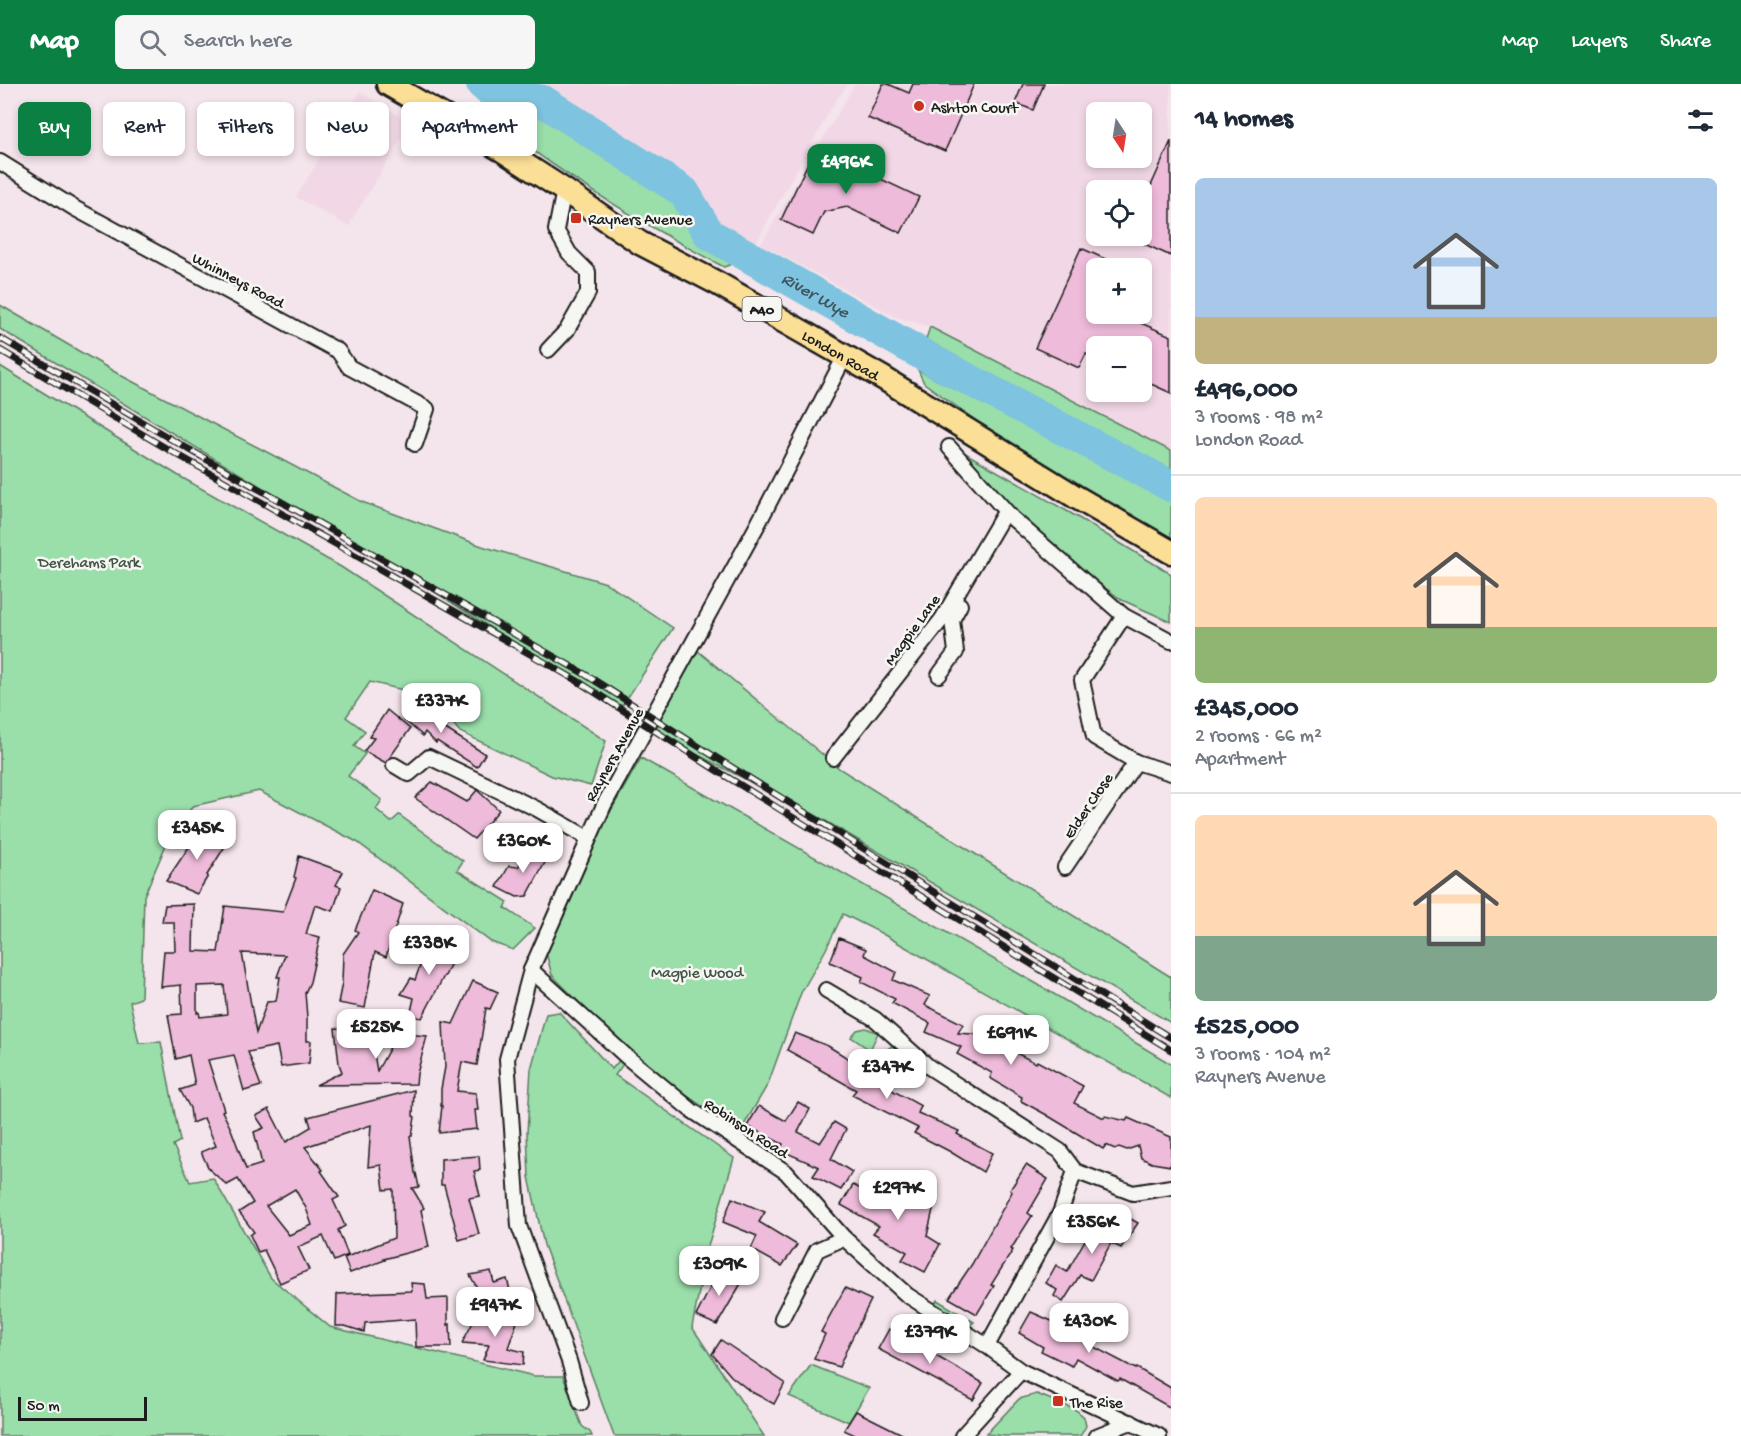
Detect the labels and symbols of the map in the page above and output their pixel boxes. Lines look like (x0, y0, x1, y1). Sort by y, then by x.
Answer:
marker: Ashton Court (912, 99, 926, 113)
place label: Ashton Court (931, 100, 1019, 119)
north arrow (1086, 102, 1152, 168)
pin: £496K (804, 144, 888, 195)
marker: Rayners Avenue (569, 211, 583, 225)
place label: Rayners Avenue (588, 212, 693, 231)
street label: Whinneys Road (188, 250, 288, 315)
water label: River Wye (777, 269, 853, 324)
road number: A40 (742, 297, 782, 321)
street label: London Road (797, 328, 883, 387)
park label: Derehams Park (37, 555, 142, 574)
street label: Magpie Lane (882, 591, 946, 670)
pin: £337K (399, 683, 483, 734)
street label: Rayners Avenue (582, 705, 650, 806)
street label: Elder Close (1061, 770, 1119, 843)
pin: £345K (155, 810, 239, 861)
pin: £360K (481, 823, 565, 874)
pin: £338K (387, 925, 471, 976)
park label: Magpie Wood (651, 965, 745, 984)
pin: £525K (334, 1009, 418, 1060)
pin: £691K (969, 1015, 1053, 1066)
pin: £347K (845, 1049, 929, 1100)
street label: Robinson Road (699, 1096, 792, 1165)
pin: £297K (856, 1170, 940, 1221)
pin: £356K (1050, 1204, 1134, 1255)
pin: £309K (677, 1246, 761, 1297)
pin: £947K (453, 1287, 537, 1338)
pin: £430K (1047, 1303, 1131, 1354)
pin: £379K (888, 1314, 972, 1365)
scale bar (18, 1394, 147, 1422)
marker: The Rise (1051, 1394, 1065, 1408)
place label: The Rise (1069, 1395, 1124, 1414)

